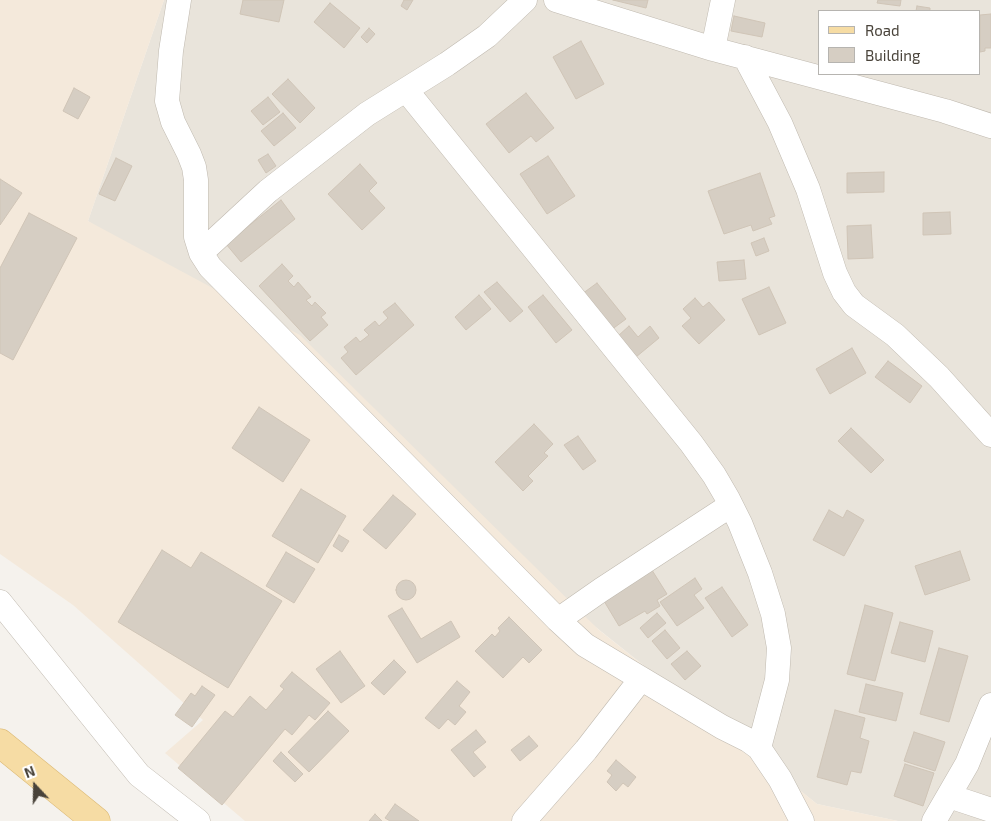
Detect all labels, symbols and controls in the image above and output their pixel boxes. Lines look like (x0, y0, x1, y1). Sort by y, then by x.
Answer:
legend (818, 10, 981, 75)
text: Road (865, 21, 900, 39)
text: Building (865, 46, 920, 64)
north arrow (10, 761, 60, 811)
text: N (22, 762, 37, 781)

